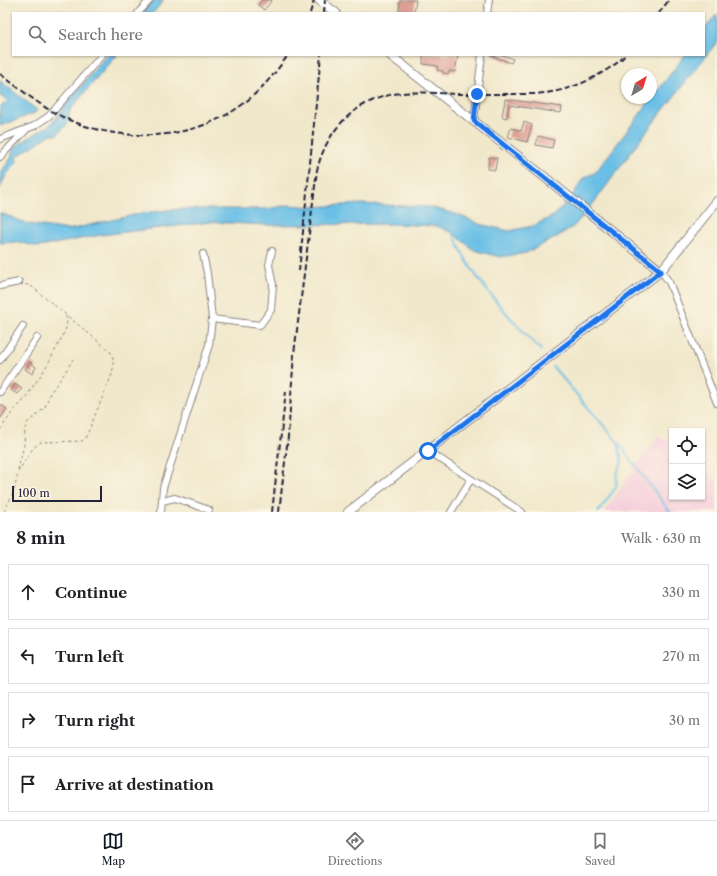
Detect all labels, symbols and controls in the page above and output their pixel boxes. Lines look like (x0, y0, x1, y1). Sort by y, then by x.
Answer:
search box (12, 12, 705, 56)
icon: search (26, 23, 48, 45)
text: Search here (58, 25, 143, 44)
north arrow (621, 68, 657, 104)
route end (468, 85, 486, 103)
map controls (669, 428, 705, 500)
button: locate (669, 428, 705, 464)
route start (419, 442, 437, 460)
button: layers (669, 464, 705, 500)
scale bar (12, 484, 102, 503)
text: 100 m (18, 486, 50, 500)
text: 8 min (16, 528, 65, 548)
text: Walk · 630 m (621, 530, 701, 546)
icon: ahead (17, 581, 39, 603)
text: Continue (55, 583, 127, 602)
text: 330 m (662, 584, 700, 600)
icon: left (17, 645, 39, 667)
text: Turn left (55, 647, 124, 666)
text: 270 m (662, 648, 700, 664)
icon: right (17, 709, 39, 731)
text: Turn right (55, 711, 135, 730)
text: 30 m (669, 712, 700, 728)
icon: arrive (17, 773, 39, 795)
text: Arrive at destination (55, 775, 214, 794)
tab: Map (101, 830, 125, 868)
tab: Directions (328, 830, 382, 868)
tab: Saved (585, 830, 616, 868)

